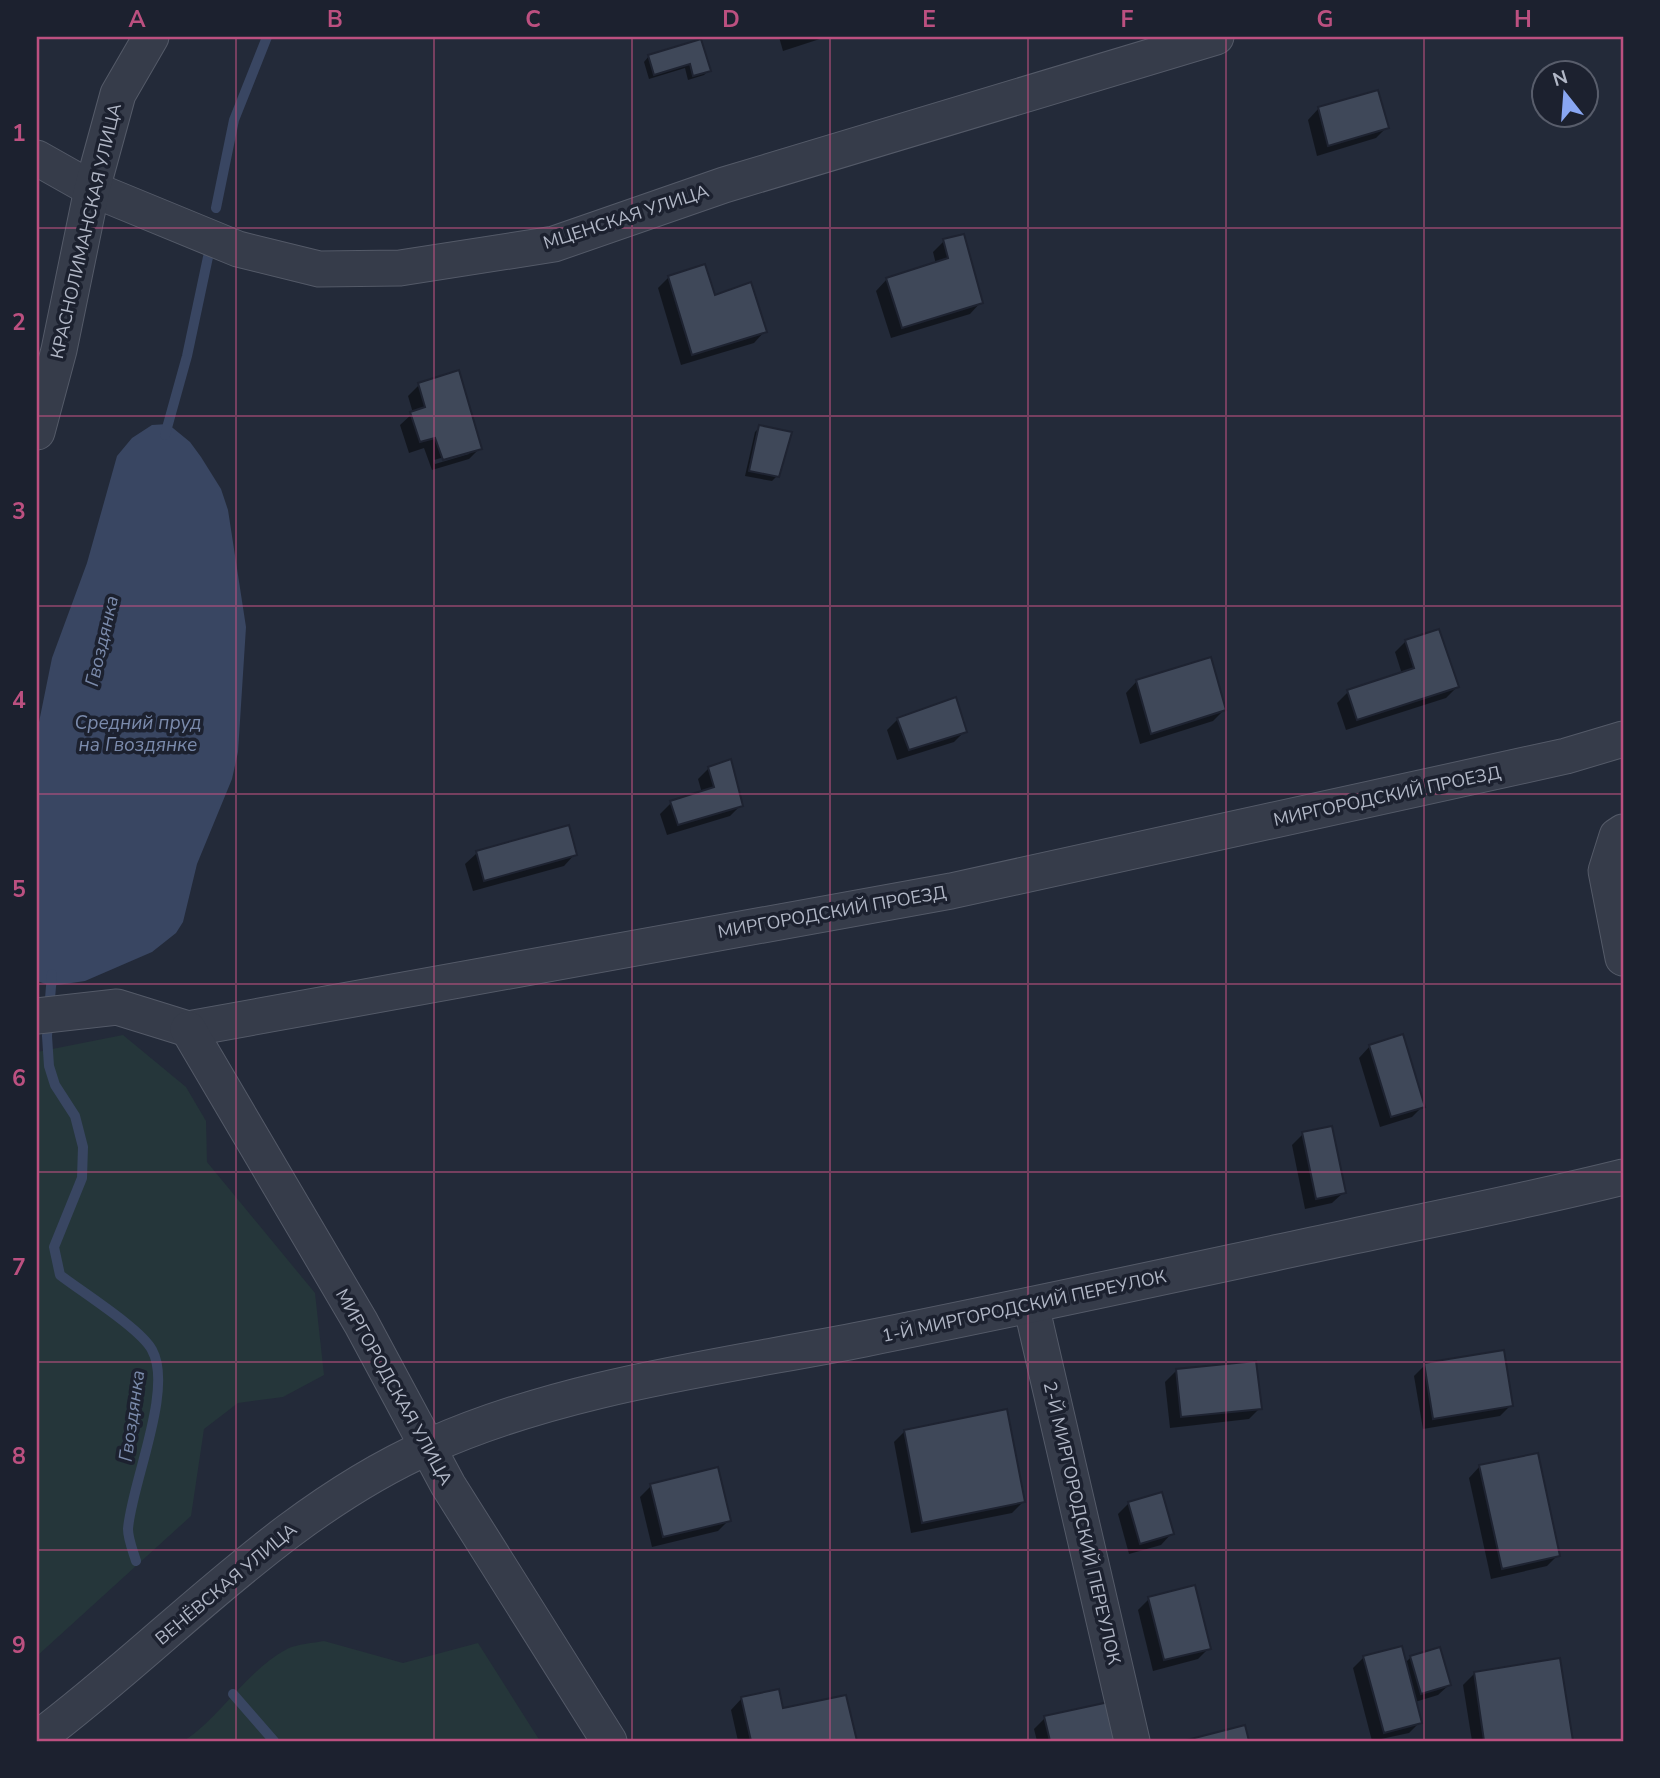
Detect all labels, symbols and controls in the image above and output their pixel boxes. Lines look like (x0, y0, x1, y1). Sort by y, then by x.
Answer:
text: A (128, 4, 146, 35)
text: B (327, 4, 343, 35)
text: C (525, 4, 541, 35)
text: D (722, 4, 740, 35)
text: E (922, 4, 936, 35)
text: F (1121, 4, 1134, 35)
text: G (1317, 4, 1333, 35)
text: H (1514, 4, 1532, 35)
north arrow (1530, 60, 1600, 130)
text: N (1550, 64, 1571, 93)
street label: КРАСНОЛИМАНСКАЯ УЛИЦА (45, 101, 127, 361)
text: 1 (12, 118, 26, 149)
street label: МЦЕНСКАЯ УЛИЦА (540, 179, 712, 255)
text: 2 (12, 307, 26, 338)
text: 3 (12, 496, 26, 527)
water label: Гвоздянка (79, 593, 125, 689)
text: 4 (12, 685, 26, 716)
water label: Средний пруд на Гвоздянке (74, 710, 202, 758)
street label: МИРГОРОДСКИЙ ПРОЕЗД (1271, 760, 1503, 832)
text: 5 (12, 874, 26, 905)
street label: МИРГОРОДСКИЙ ПРОЕЗД (716, 880, 948, 944)
text: 6 (12, 1063, 26, 1094)
text: 7 (12, 1252, 26, 1283)
street label: 1-Й МИРГОРОДСКИЙ ПЕРЕУЛОК (880, 1264, 1169, 1348)
street label: МИРГОРОДСКАЯ УЛИЦА (330, 1285, 458, 1489)
water label: Гвоздянка (113, 1368, 151, 1464)
street label: 2-Й МИРГОРОДСКИЙ ПЕРЕУЛОК (1038, 1379, 1126, 1667)
text: 8 (12, 1441, 26, 1472)
street label: ВЕНЁВСКАЯ УЛИЦА (150, 1518, 302, 1650)
text: 9 (12, 1630, 26, 1661)

